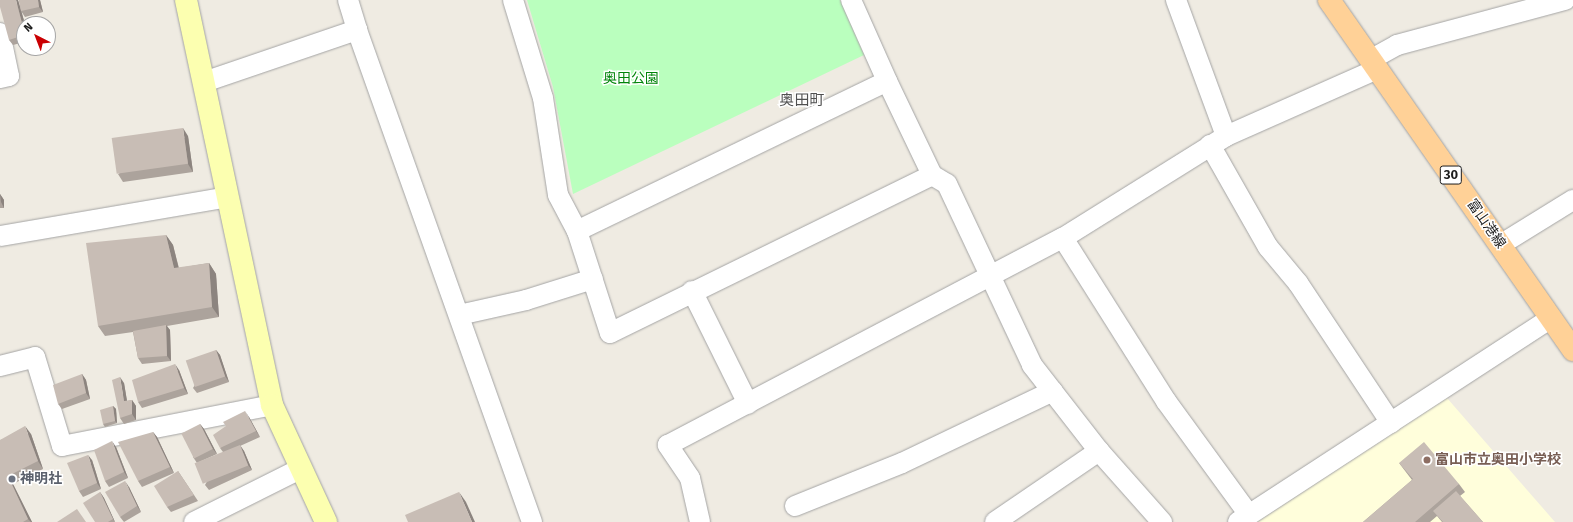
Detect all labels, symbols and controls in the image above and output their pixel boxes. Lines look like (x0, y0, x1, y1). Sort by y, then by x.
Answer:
north arrow (16, 16, 56, 56)
text: N (21, 20, 35, 35)
park label: 奥田公園 (603, 71, 659, 87)
district label: 奥田町 (780, 92, 824, 110)
road number: 30 (1439, 164, 1463, 186)
street label: 富山港線 (1463, 196, 1509, 252)
place label: 富山市立奥田小学校 (1435, 452, 1561, 468)
marker: 富山市立奥田小学校 (1422, 455, 1432, 465)
place label: 神明社 (20, 471, 62, 487)
marker: 神明社 (7, 474, 17, 484)

